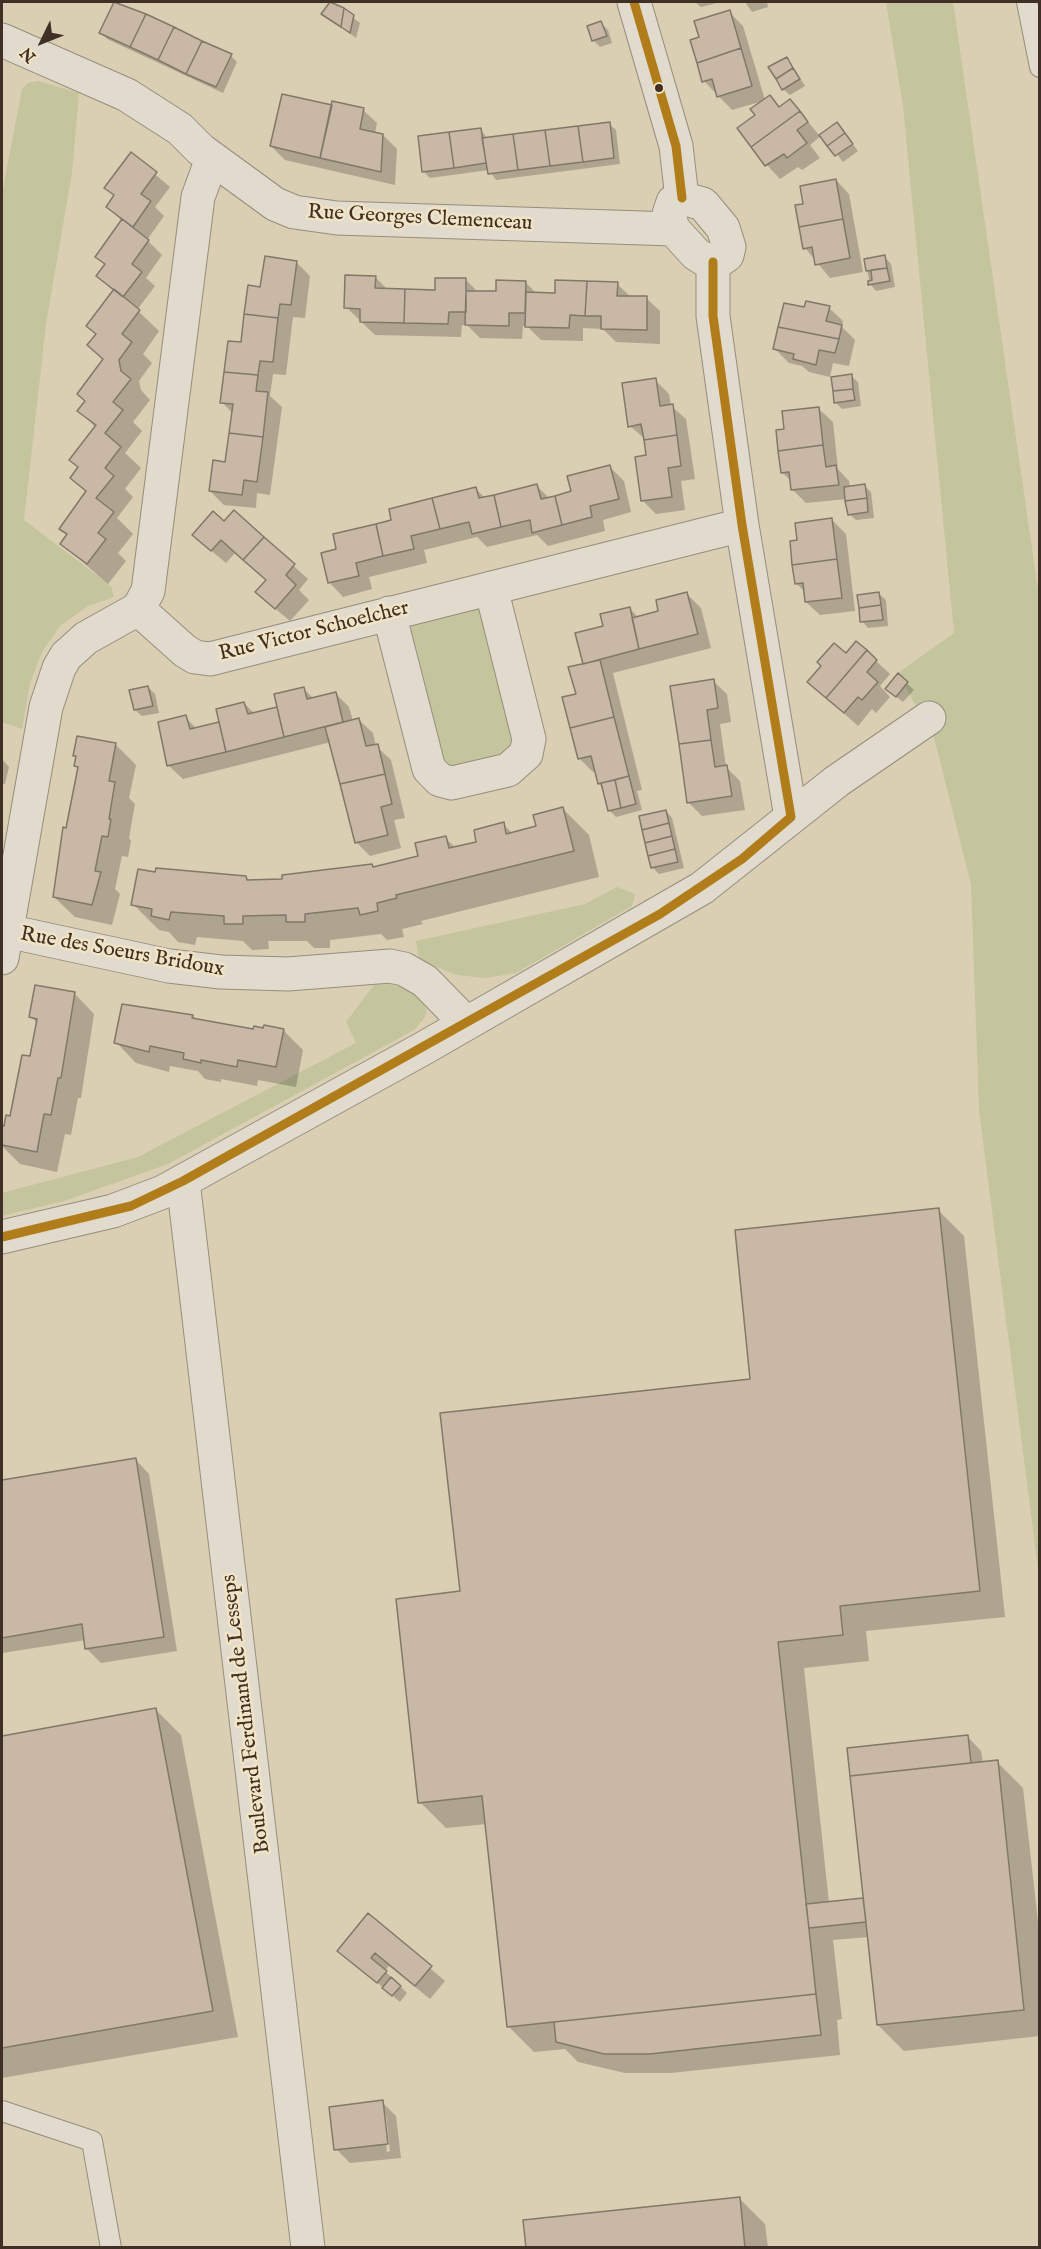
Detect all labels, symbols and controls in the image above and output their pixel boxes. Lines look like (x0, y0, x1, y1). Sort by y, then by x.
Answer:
north arrow (12, 12, 72, 72)
text: N (17, 42, 41, 66)
unlabelled marker (653, 82, 665, 94)
street label: Rue Georges Clemenceau (307, 201, 533, 237)
street label: Rue Victor Schoelcher (216, 596, 412, 668)
street label: Rue des Soeurs Bridoux (18, 923, 226, 983)
street label: Boulevard Ferdinand de Lesseps (217, 1573, 277, 1855)

